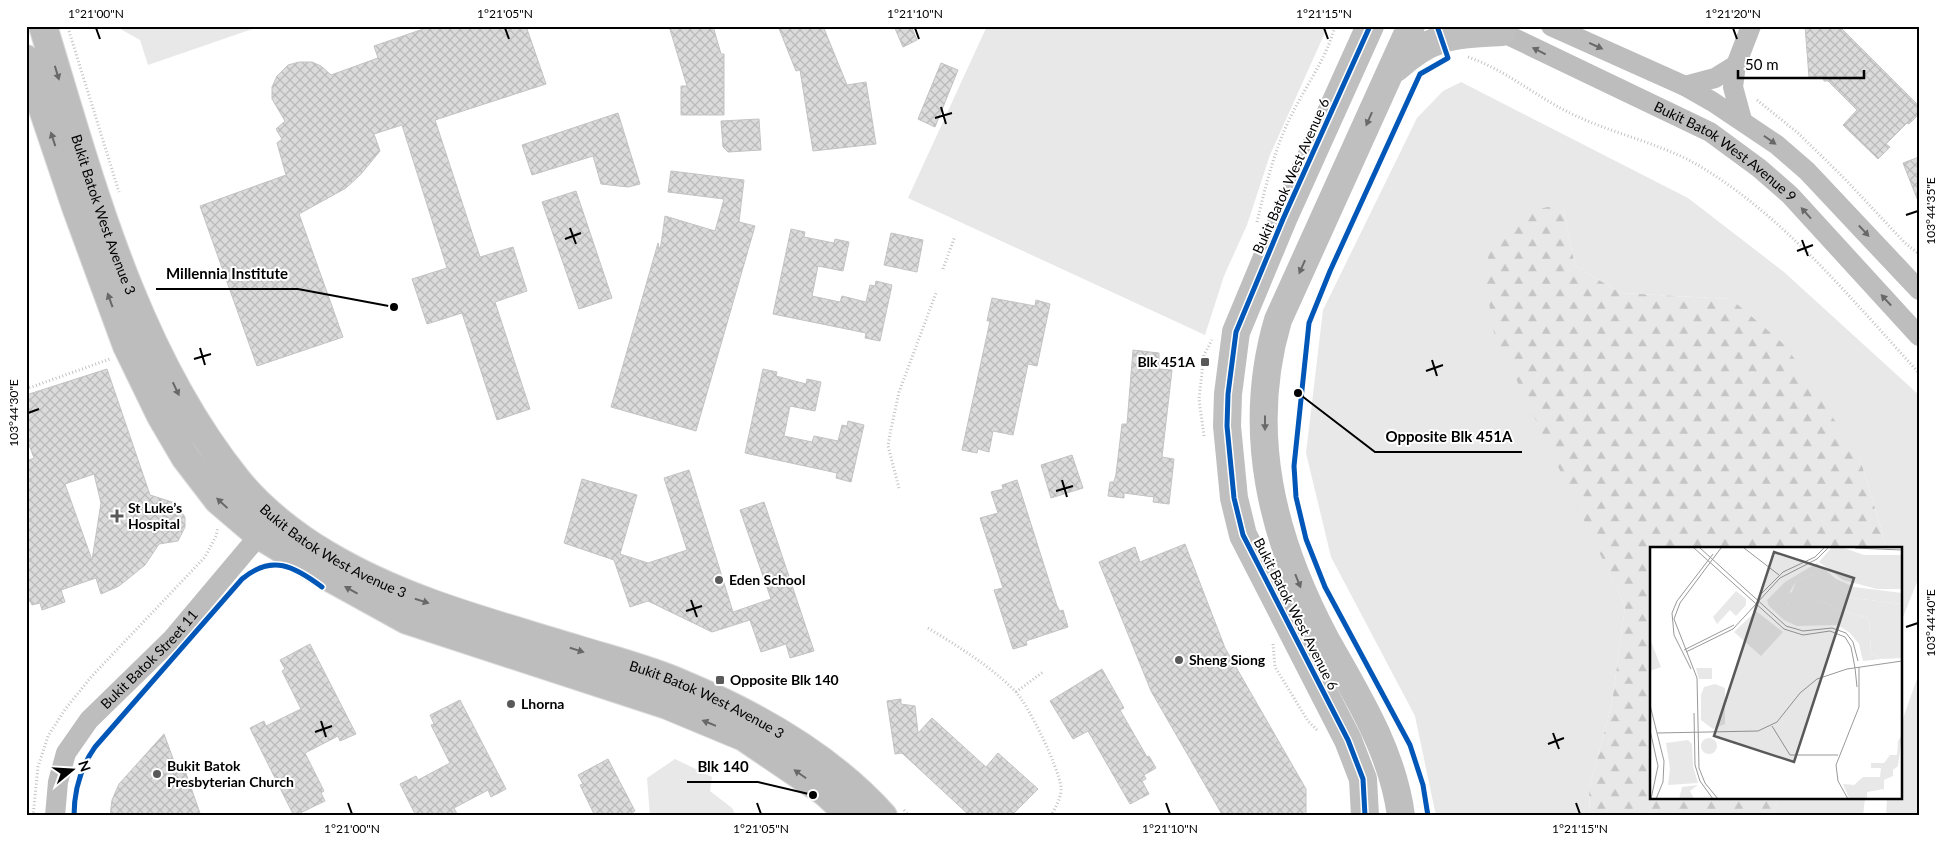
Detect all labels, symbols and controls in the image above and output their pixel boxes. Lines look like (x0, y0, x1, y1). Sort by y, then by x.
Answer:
text: 1°21'00"N (68, 6, 124, 21)
text: 1°21'05"N (477, 6, 533, 21)
text: 1°21'10"N (887, 6, 943, 21)
text: 1°21'15"N (1296, 6, 1352, 21)
text: 1°21'20"N (1705, 6, 1761, 21)
one-way arrow (1589, 43, 1603, 51)
one-way arrow (1531, 46, 1546, 55)
scale bar (1738, 48, 1864, 80)
text: 50 m (1745, 55, 1779, 73)
one-way arrow (54, 66, 62, 81)
street label: Bukit Batok West Avenue 6 (1249, 95, 1333, 256)
street label: Bukit Batok West Avenue 9 (1651, 97, 1800, 204)
one-way arrow (1365, 112, 1373, 126)
one-way arrow (49, 131, 56, 146)
street label: Bukit Batok West Avenue 3 (68, 132, 140, 297)
one-way arrow (1764, 135, 1777, 145)
text: 103°44'35"E (1923, 177, 1938, 245)
one-way arrow (1800, 207, 1812, 219)
one-way arrow (1858, 224, 1870, 236)
callout: Millennia Institute (156, 259, 298, 289)
one-way arrow (1298, 260, 1306, 274)
text: Millennia Institute (166, 264, 288, 282)
one-way arrow (106, 292, 114, 307)
one-way arrow (1880, 295, 1892, 307)
place label: Blk 451A (1137, 353, 1195, 370)
marker: Blk 451A (1199, 356, 1211, 368)
text: 103°44'30"E (6, 379, 21, 447)
one-way arrow (172, 382, 180, 396)
one-way arrow (1261, 415, 1269, 431)
callout: Opposite Blk 451A (1375, 422, 1522, 452)
text: Opposite Blk 451A (1386, 427, 1513, 445)
one-way arrow (217, 497, 229, 509)
place label: St Luke’s Hospital (128, 499, 182, 532)
street label: Bukit Batok West Avenue 3 (257, 500, 409, 601)
marker: St Luke’s Hospital (110, 509, 124, 523)
street label: Bukit Batok West Avenue 6 (1251, 535, 1342, 693)
inset map (1650, 547, 1902, 800)
place label: Eden School (729, 571, 805, 588)
marker: Eden School (713, 574, 725, 586)
one-way arrow (1294, 574, 1302, 588)
one-way arrow (344, 586, 359, 594)
text: 103°44'40"E (1923, 589, 1938, 657)
one-way arrow (415, 597, 430, 605)
street label: Bukit Batok Street 11 (97, 606, 201, 712)
one-way arrow (570, 646, 585, 654)
place label: Sheng Siong (1189, 651, 1266, 668)
marker: Sheng Siong (1173, 654, 1185, 666)
street label: Bukit Batok West Avenue 3 (627, 657, 787, 742)
place label: Opposite Blk 140 (730, 671, 839, 688)
marker: Opposite Blk 140 (714, 674, 726, 686)
place label: Lhorna (521, 695, 564, 712)
marker: Lhorna (505, 698, 517, 710)
one-way arrow (702, 718, 717, 726)
north arrow (48, 744, 98, 794)
callout: Blk 140 (687, 752, 758, 782)
place label: Bukit Batok Presbyterian Church (167, 757, 294, 790)
text: Blk 140 (697, 757, 749, 775)
text: N (75, 758, 95, 774)
marker: Bukit Batok Presbyterian Church (151, 768, 163, 780)
one-way arrow (793, 769, 807, 779)
text: 1°21'00"N (324, 821, 380, 836)
text: 1°21'05"N (733, 821, 789, 836)
text: 1°21'10"N (1142, 821, 1198, 836)
text: 1°21'15"N (1552, 821, 1608, 836)

